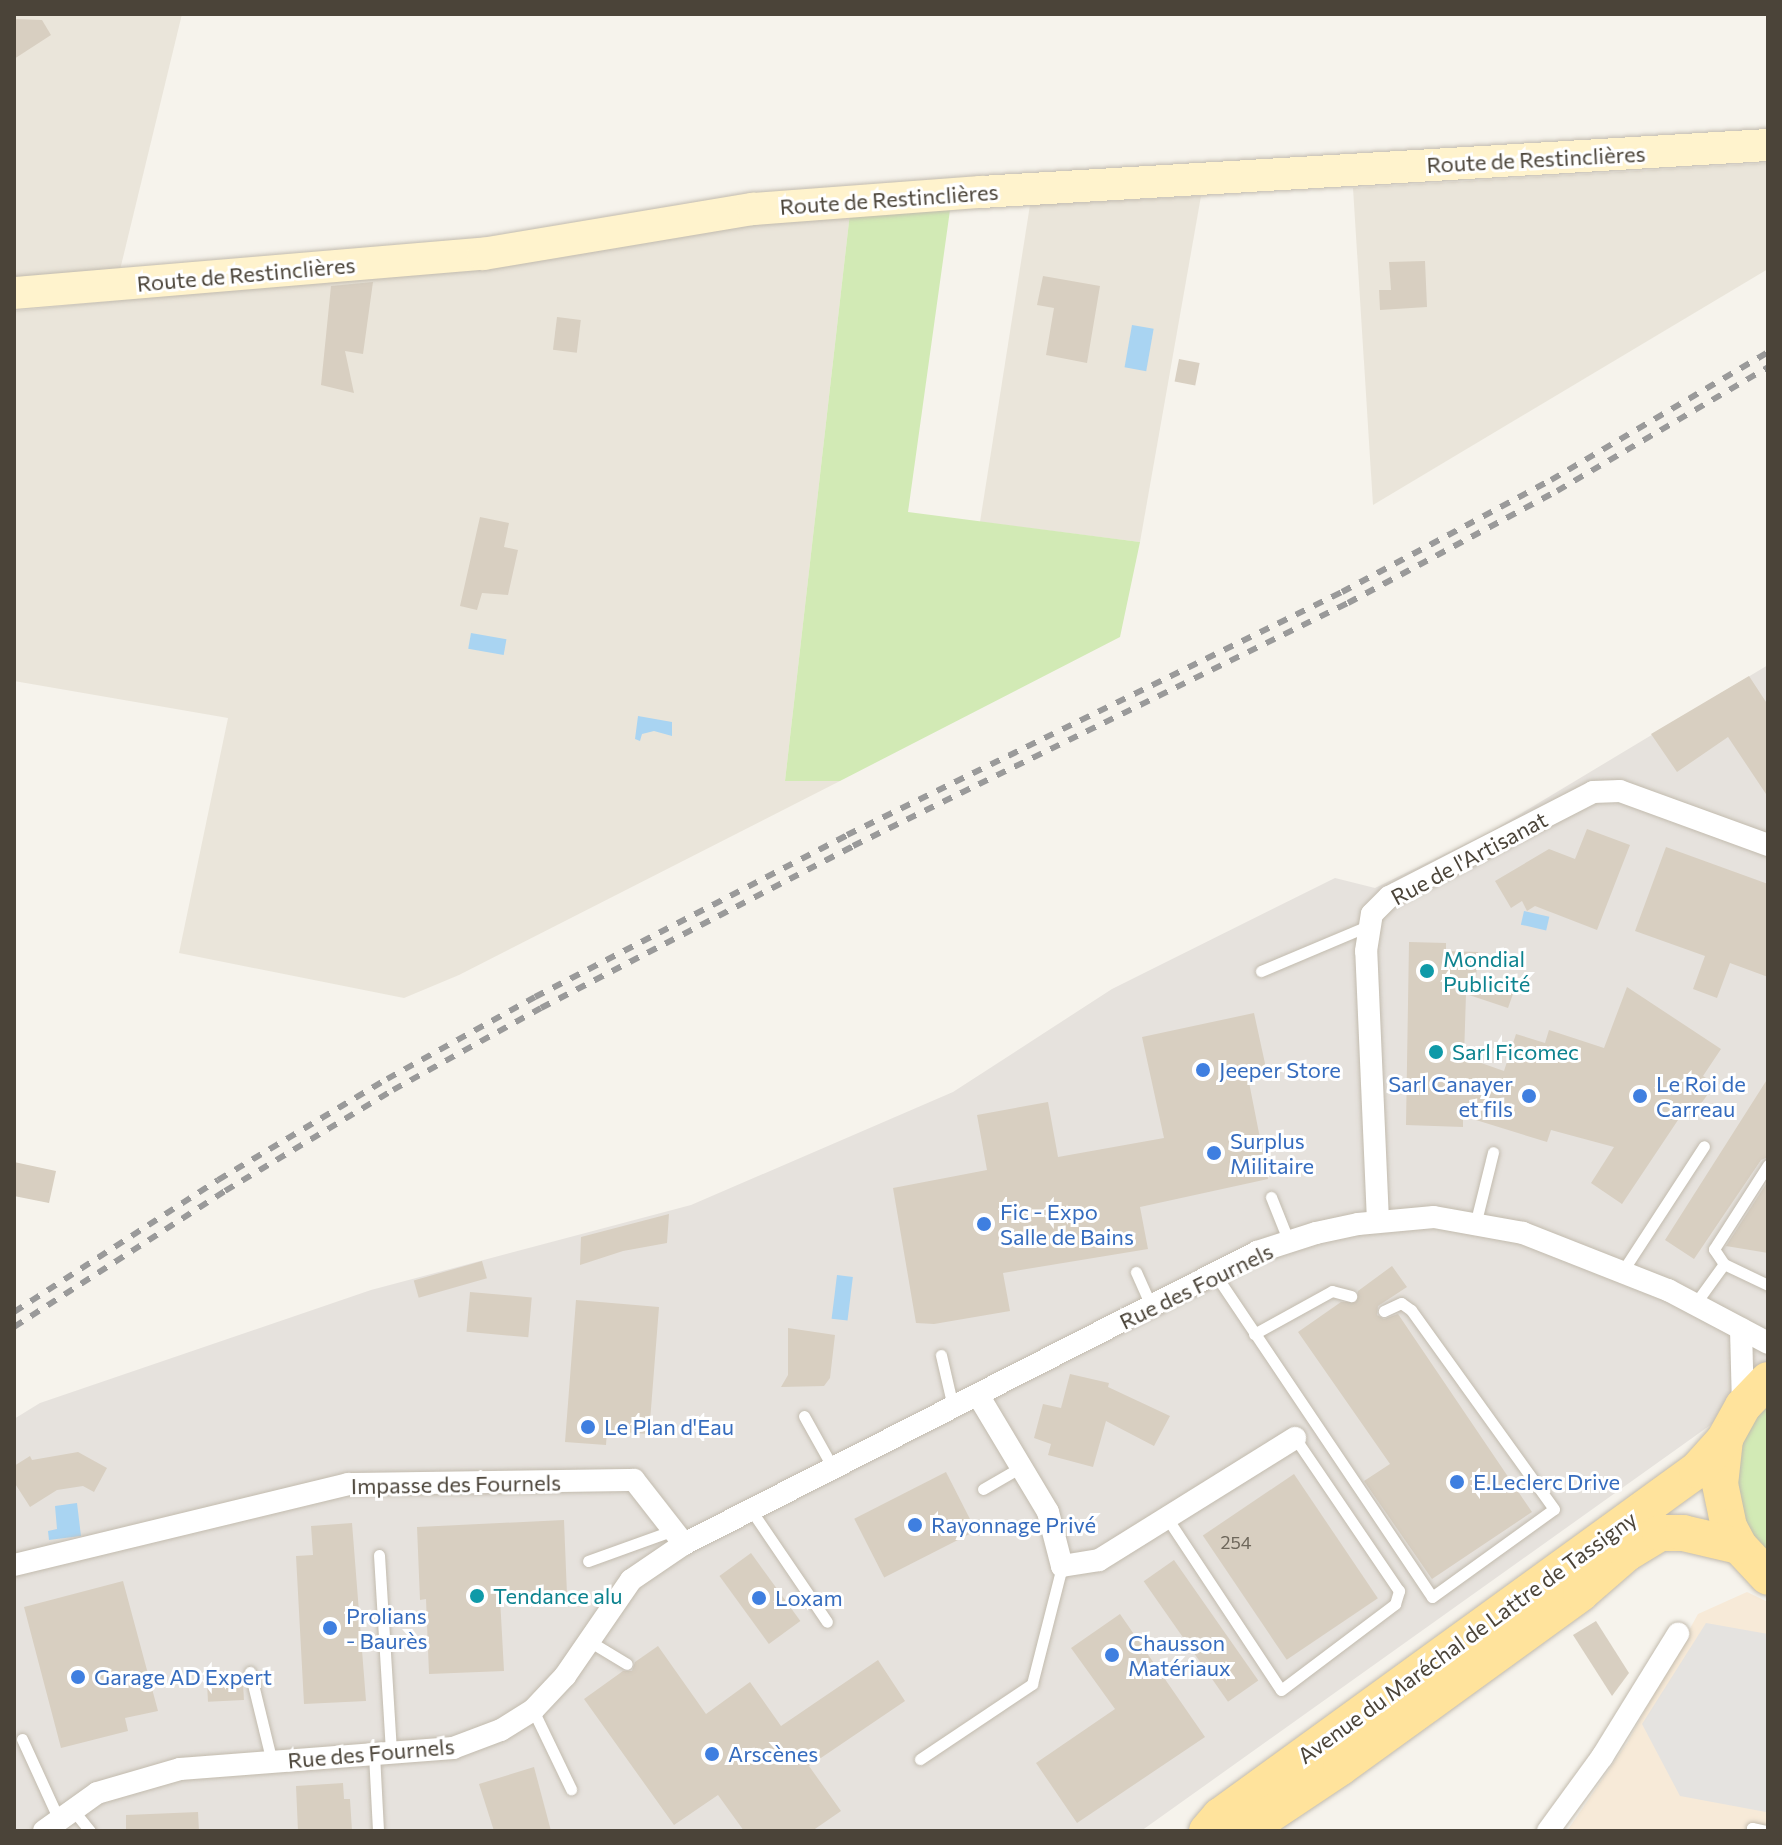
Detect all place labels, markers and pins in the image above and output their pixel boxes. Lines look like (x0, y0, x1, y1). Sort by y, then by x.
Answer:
place label: Mondial Publicité (1443, 945, 1530, 996)
marker: Mondial Publicité (1418, 962, 1436, 980)
place label: Sarl Ficomec (1452, 1039, 1579, 1065)
marker: Sarl Ficomec (1427, 1043, 1445, 1061)
place label: Jeeper Store (1219, 1057, 1341, 1083)
marker: Jeeper Store (1194, 1061, 1212, 1079)
place label: Sarl Canayer et fils (1388, 1070, 1513, 1122)
place label: Le Roi de Carreau (1656, 1070, 1746, 1122)
marker: Sarl Canayer et fils (1520, 1087, 1538, 1105)
marker: Le Roi de Carreau (1631, 1087, 1649, 1105)
place label: Surplus Militaire (1230, 1127, 1314, 1178)
marker: Surplus Militaire (1205, 1144, 1223, 1162)
place label: Fic - Expo Salle de Bains (1000, 1198, 1134, 1250)
marker: Fic - Expo Salle de Bains (975, 1215, 993, 1233)
place label: Le Plan d'Eau (604, 1414, 734, 1440)
marker: Le Plan d'Eau (579, 1418, 597, 1436)
place label: E.Leclerc Drive (1473, 1469, 1620, 1495)
marker: E.Leclerc Drive (1448, 1473, 1466, 1491)
place label: Rayonnage Privé (931, 1512, 1096, 1538)
marker: Rayonnage Privé (906, 1516, 924, 1534)
place label: Tendance alu (493, 1583, 623, 1609)
place label: Loxam (775, 1585, 843, 1611)
marker: Tendance alu (468, 1587, 486, 1605)
marker: Loxam (750, 1589, 768, 1607)
place label: Prolians - Baurès (346, 1602, 428, 1654)
marker: Prolians - Baurès (321, 1619, 339, 1637)
place label: Chausson Matériaux (1128, 1629, 1231, 1680)
marker: Chausson Matériaux (1103, 1646, 1121, 1664)
place label: Garage AD Expert (94, 1664, 272, 1690)
marker: Garage AD Expert (69, 1668, 87, 1686)
place label: Arscènes (728, 1741, 818, 1767)
marker: Arscènes (703, 1745, 721, 1763)

